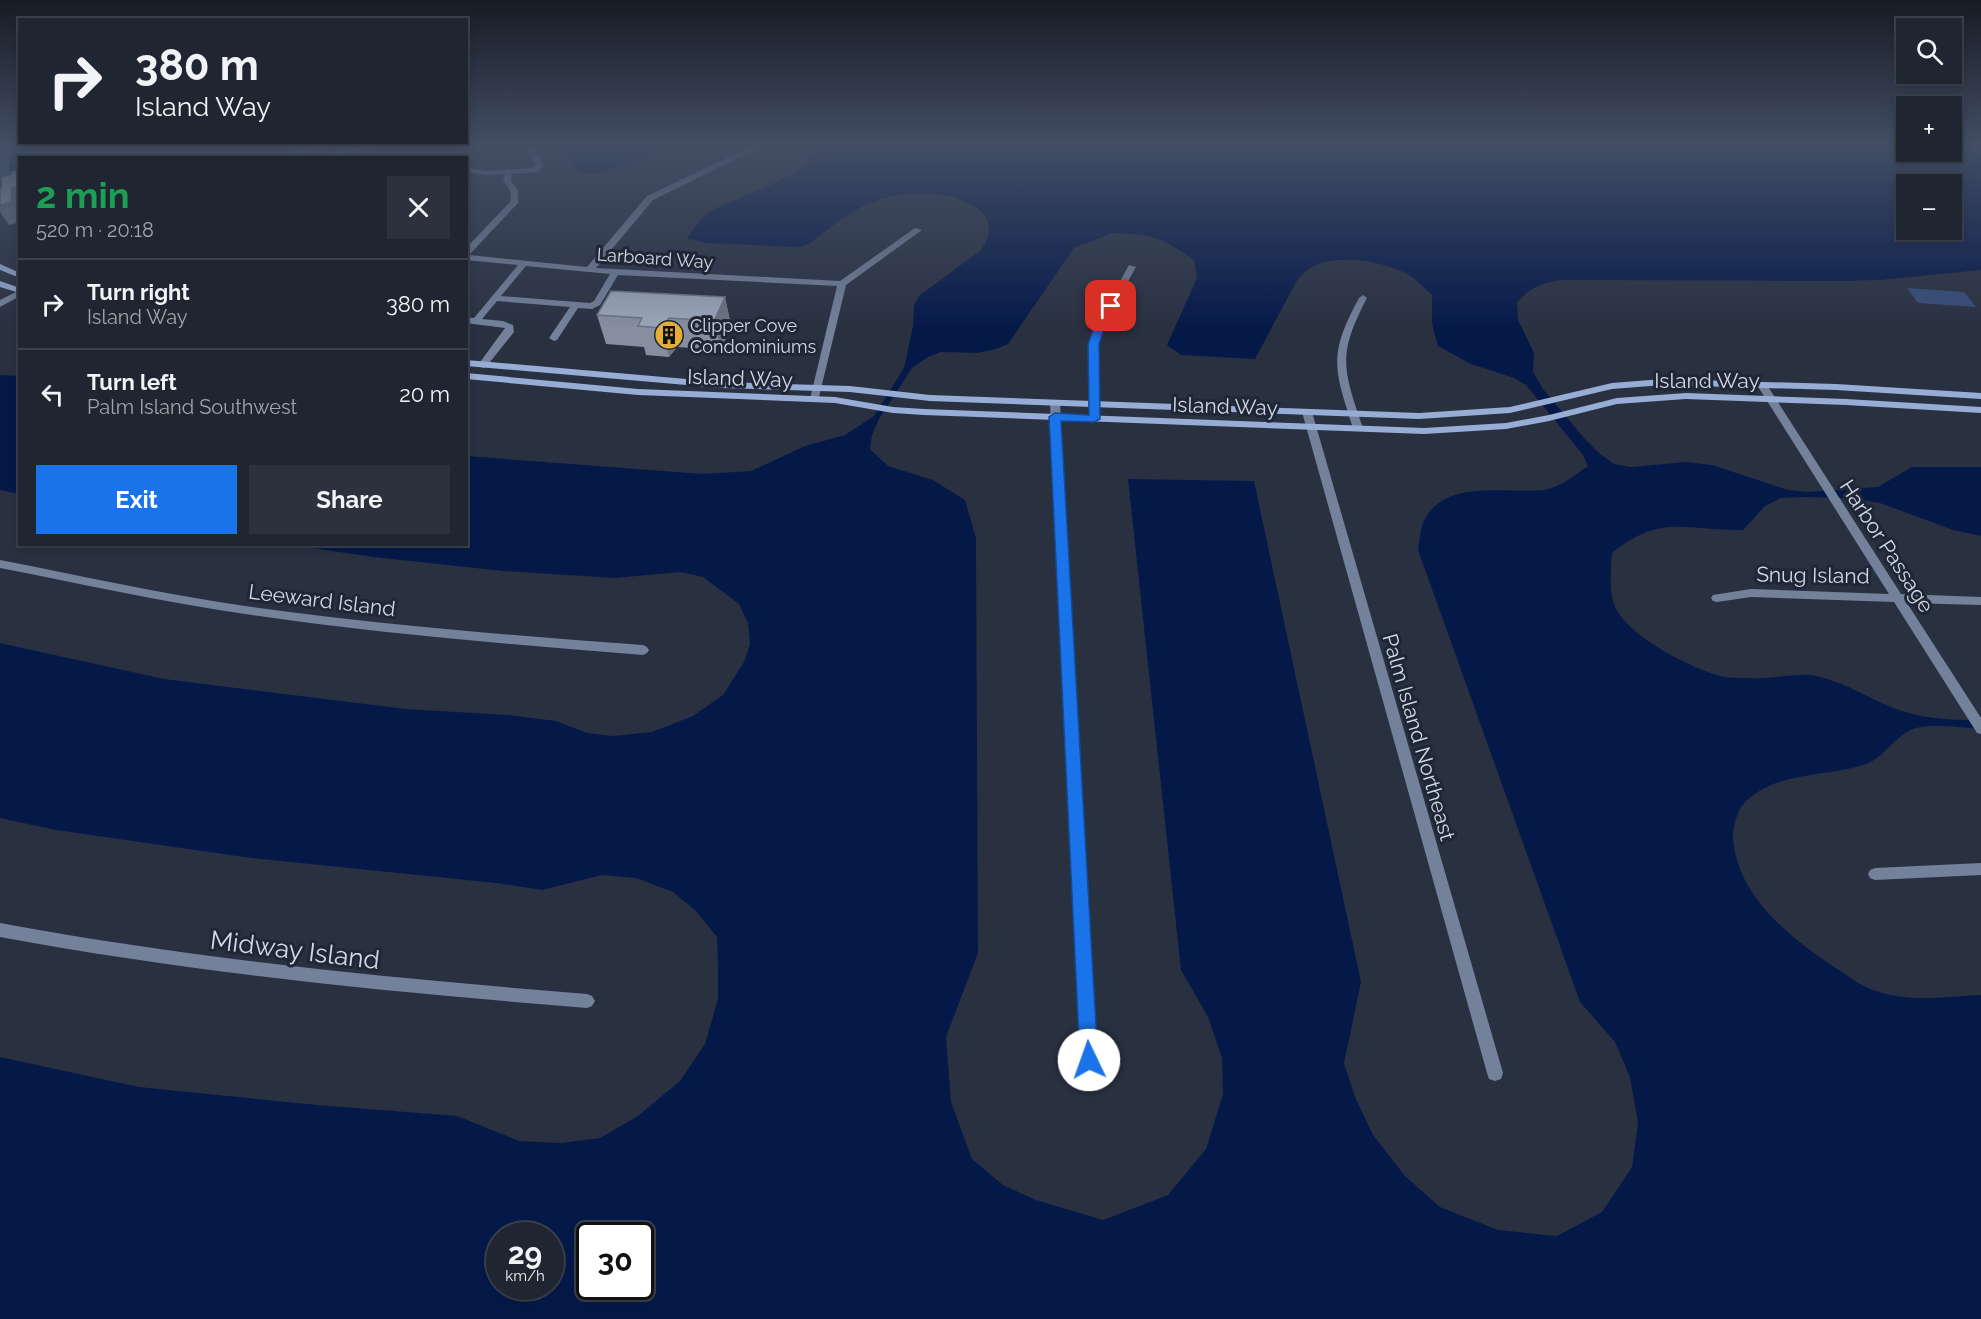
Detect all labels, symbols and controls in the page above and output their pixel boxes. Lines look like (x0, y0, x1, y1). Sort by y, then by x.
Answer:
map controls (1896, 18, 1962, 240)
button: search (1896, 18, 1962, 84)
text: 380 m (135, 41, 259, 90)
icon: right (36, 42, 114, 120)
text: Island Way (135, 91, 271, 122)
button: + (1896, 96, 1962, 162)
text: 2 min (36, 174, 129, 216)
button: − (1896, 174, 1962, 240)
button: close (387, 176, 450, 239)
text: 520 m · 20:18 (36, 218, 154, 242)
street label: Larboard Way (596, 243, 714, 273)
text: Turn right (87, 279, 190, 305)
pin (1085, 280, 1136, 331)
icon: right (36, 288, 69, 321)
icon: arrive (1094, 289, 1127, 322)
text: 380 m (386, 291, 450, 317)
text: Island Way (87, 305, 188, 329)
place label: Clipper Cove Condominiums (690, 315, 817, 357)
building icon: Clipper Cove Condominiums (653, 319, 685, 351)
street label: Island Way (687, 364, 793, 392)
street label: Island Way (1654, 368, 1760, 393)
text: Turn left (87, 369, 177, 395)
icon: left (36, 378, 69, 411)
text: 20 m (399, 381, 450, 407)
street label: Island Way (1172, 392, 1278, 420)
text: Palm Island Southwest (87, 395, 297, 419)
button: Exit (36, 465, 237, 534)
button: Share (249, 465, 450, 534)
street label: Harbor Passage (1835, 475, 1939, 617)
street label: Snug Island (1756, 562, 1870, 588)
street label: Leeward Island (247, 579, 397, 621)
street label: Palm Island Northeast (1377, 631, 1461, 843)
street label: Midway Island (208, 925, 382, 975)
position arrow (1057, 1028, 1121, 1092)
speed limit sign: 30 (576, 1222, 654, 1300)
text: 29 (508, 1236, 542, 1271)
text: km/h (505, 1267, 545, 1285)

